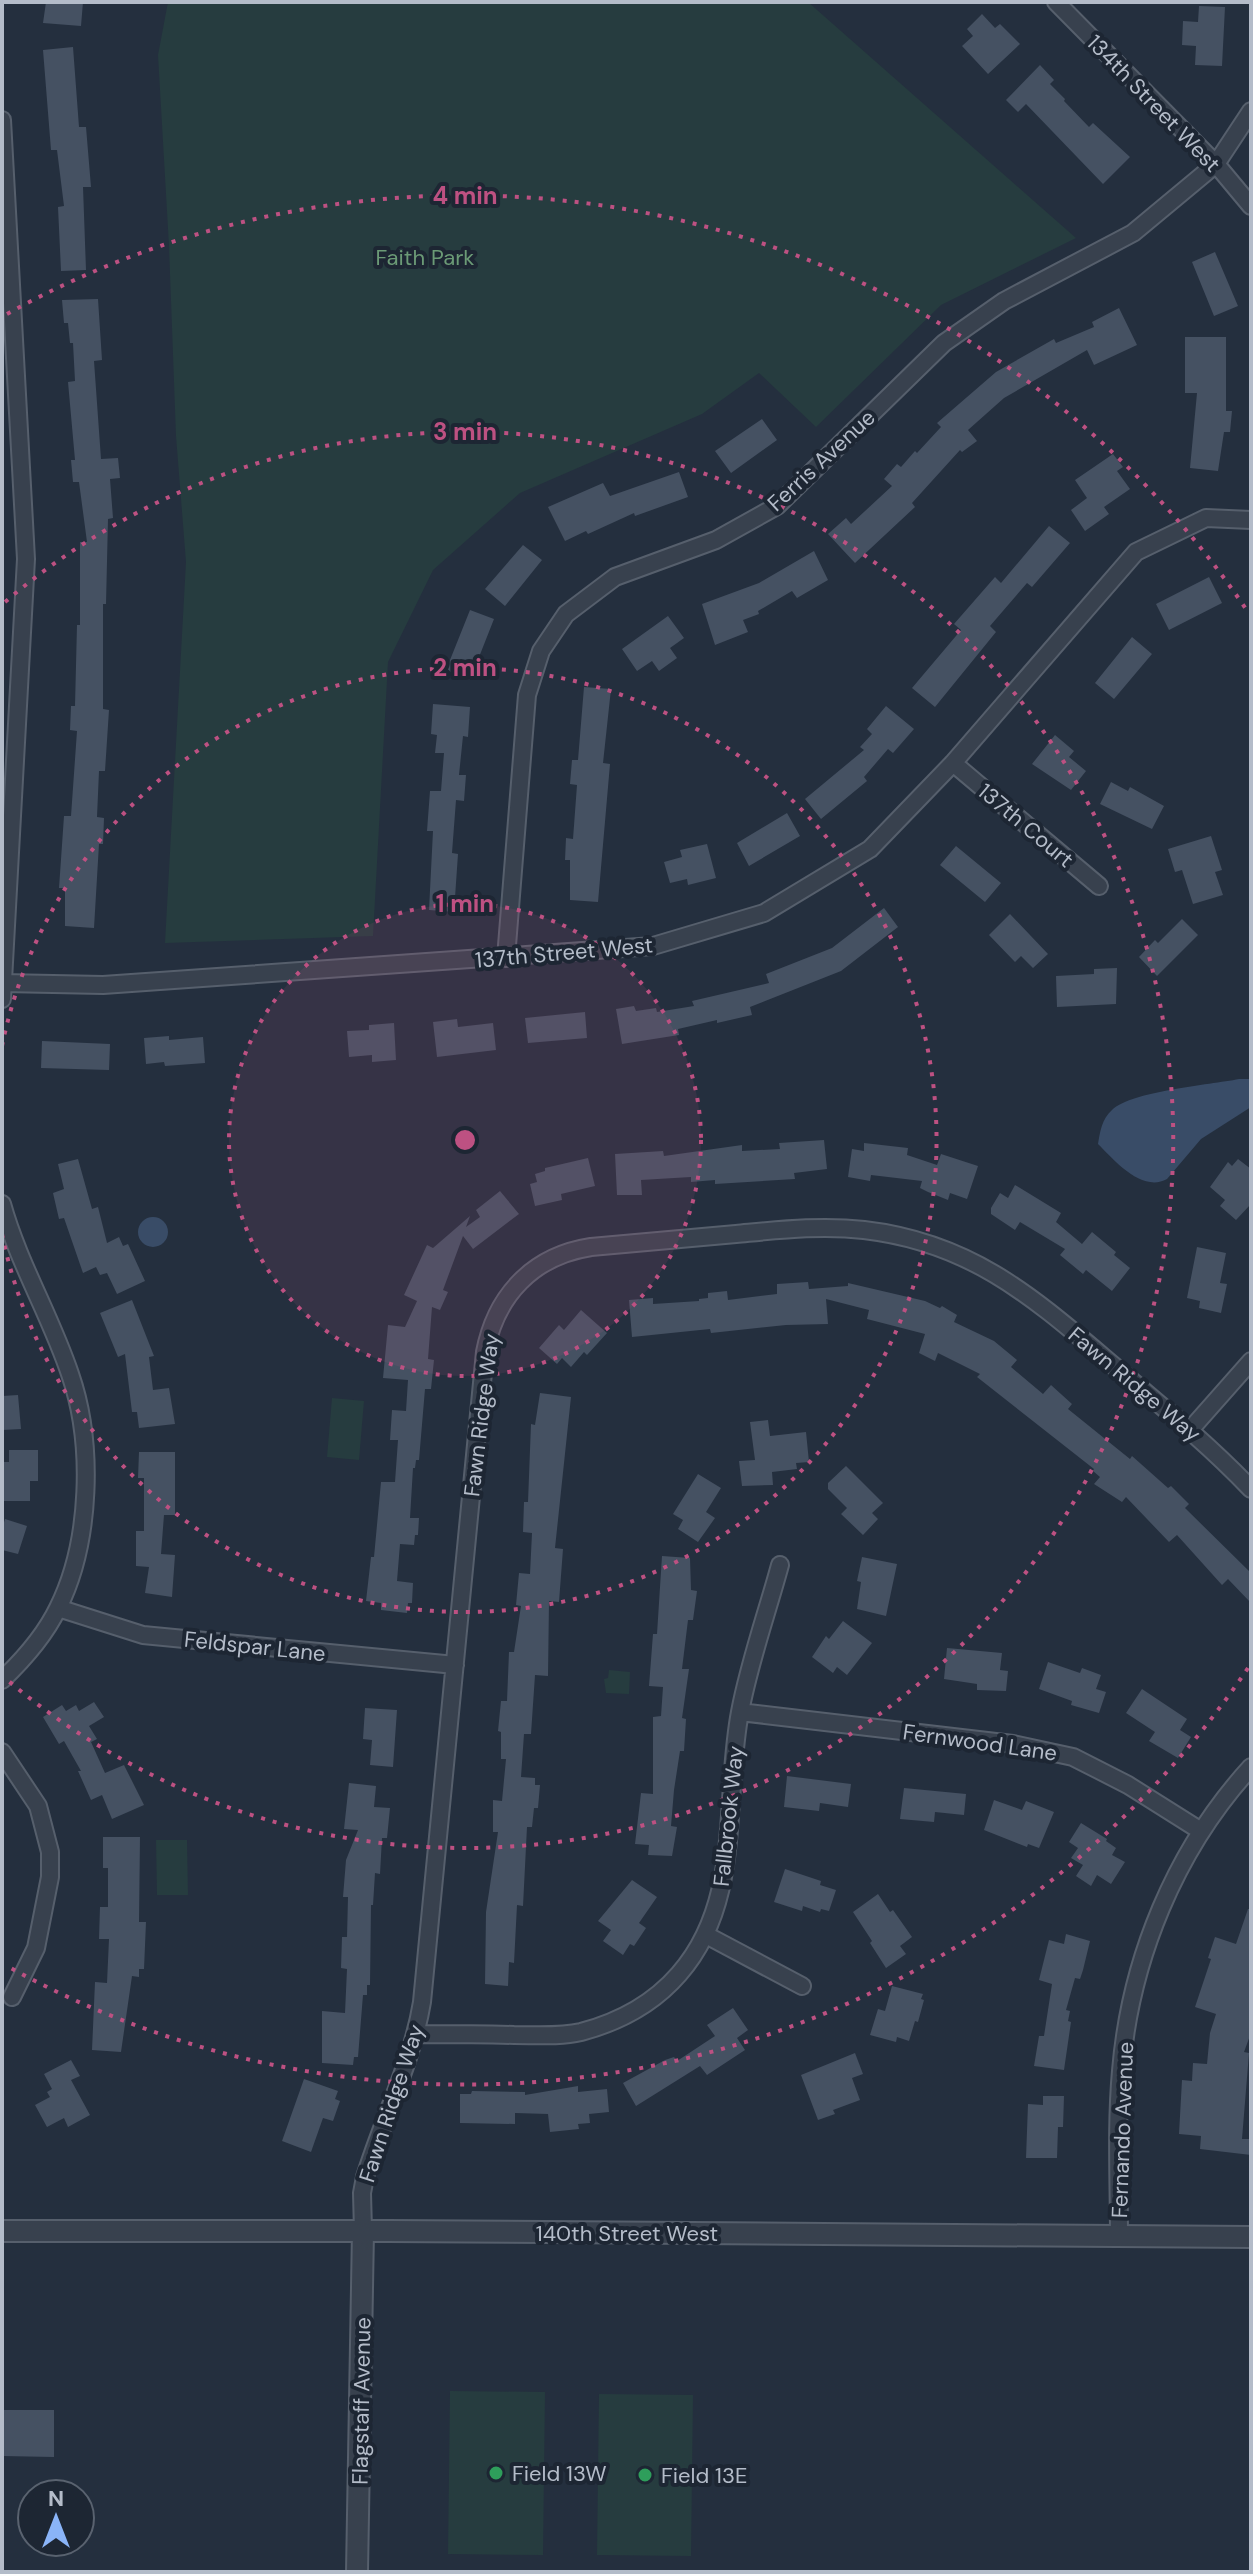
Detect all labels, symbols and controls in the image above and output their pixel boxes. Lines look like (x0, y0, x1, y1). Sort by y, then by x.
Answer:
street label: 134th Street West (1081, 28, 1227, 178)
text: 4 min (432, 180, 498, 211)
park label: Faith Park (376, 243, 474, 272)
street label: Ferris Avenue (761, 403, 881, 518)
text: 3 min (433, 416, 497, 447)
text: 2 min (433, 652, 497, 683)
street label: 137th Court (972, 777, 1080, 874)
text: 1 min (436, 888, 494, 919)
street label: 137th Street West (474, 930, 654, 975)
centre of rings (451, 1126, 479, 1154)
street label: Fawn Ridge Way (1062, 1320, 1207, 1448)
street label: Fawn Ridge Way (457, 1332, 506, 1498)
street label: Feldspar Lane (183, 1625, 327, 1668)
street label: Fernwood Lane (901, 1717, 1059, 1768)
street label: Fallbrook Way (707, 1744, 750, 1888)
street label: Fawn Ridge Way (352, 2020, 431, 2186)
street label: Fernando Avenue (1105, 2041, 1140, 2219)
street label: 140th Street West (536, 2219, 718, 2248)
street label: Flagstaff Avenue (346, 2317, 377, 2485)
place label: Field 13W (512, 2459, 607, 2488)
place label: Field 13E (661, 2461, 747, 2490)
marker: Field 13W (487, 2464, 505, 2482)
marker: Field 13E (636, 2466, 654, 2484)
north arrow (16, 2478, 96, 2558)
text: N (48, 2484, 64, 2513)

